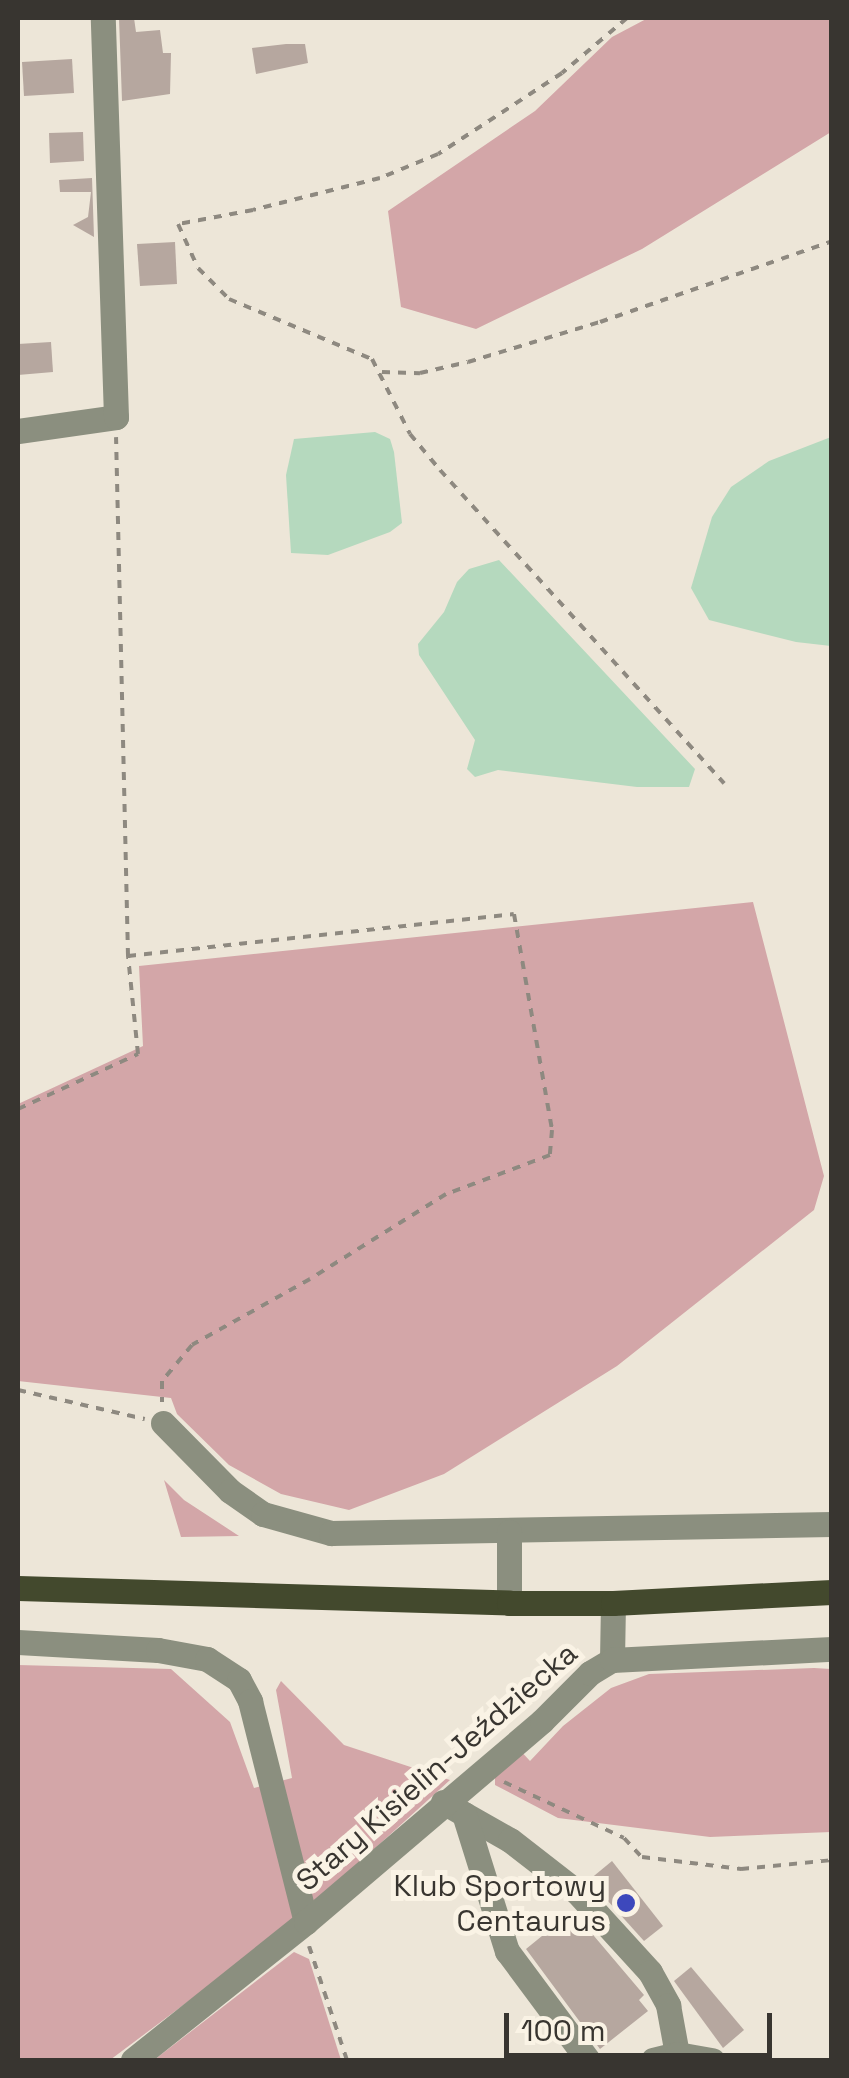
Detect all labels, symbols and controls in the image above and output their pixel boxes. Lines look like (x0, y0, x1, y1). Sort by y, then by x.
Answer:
street label: Stary Kisielin-Jeździecka (289, 1635, 585, 1899)
place label: Klub Sportowy Centaurus (394, 1868, 606, 1938)
marker: Klub Sportowy Centaurus (615, 1892, 637, 1914)
scale bar (509, 1993, 776, 2055)
text: 100 m (521, 2011, 606, 2050)

